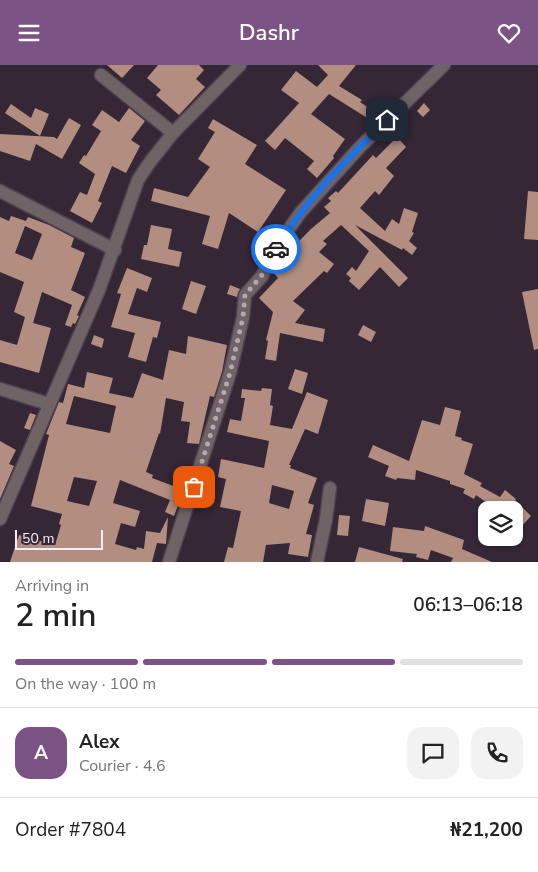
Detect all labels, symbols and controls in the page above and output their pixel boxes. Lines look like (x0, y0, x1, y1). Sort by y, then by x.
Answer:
text: Dashr (239, 18, 299, 48)
icon: menu (15, 19, 43, 47)
icon: heart (495, 19, 523, 47)
pin (366, 99, 408, 141)
icon: home (373, 106, 401, 134)
courier (251, 224, 301, 274)
icon: car (262, 235, 290, 263)
pin (173, 466, 215, 508)
icon: bag (180, 473, 208, 501)
map controls (478, 501, 523, 546)
button: layers (478, 501, 523, 546)
scale bar (15, 527, 102, 550)
text: 50 m (22, 529, 54, 548)
text: Arriving in (15, 575, 89, 597)
text: 06:13–06:18 (413, 592, 523, 618)
text: 2 min (15, 594, 97, 637)
text: On the way · 100 m (15, 673, 156, 695)
button: chat (407, 727, 459, 779)
button: phone (471, 727, 523, 779)
text: Alex (79, 729, 120, 755)
text: A (34, 740, 48, 766)
text: Courier · 4.6 (79, 755, 165, 777)
text: Order #7804 (15, 817, 126, 843)
text: ₦21,200 (450, 817, 523, 843)

